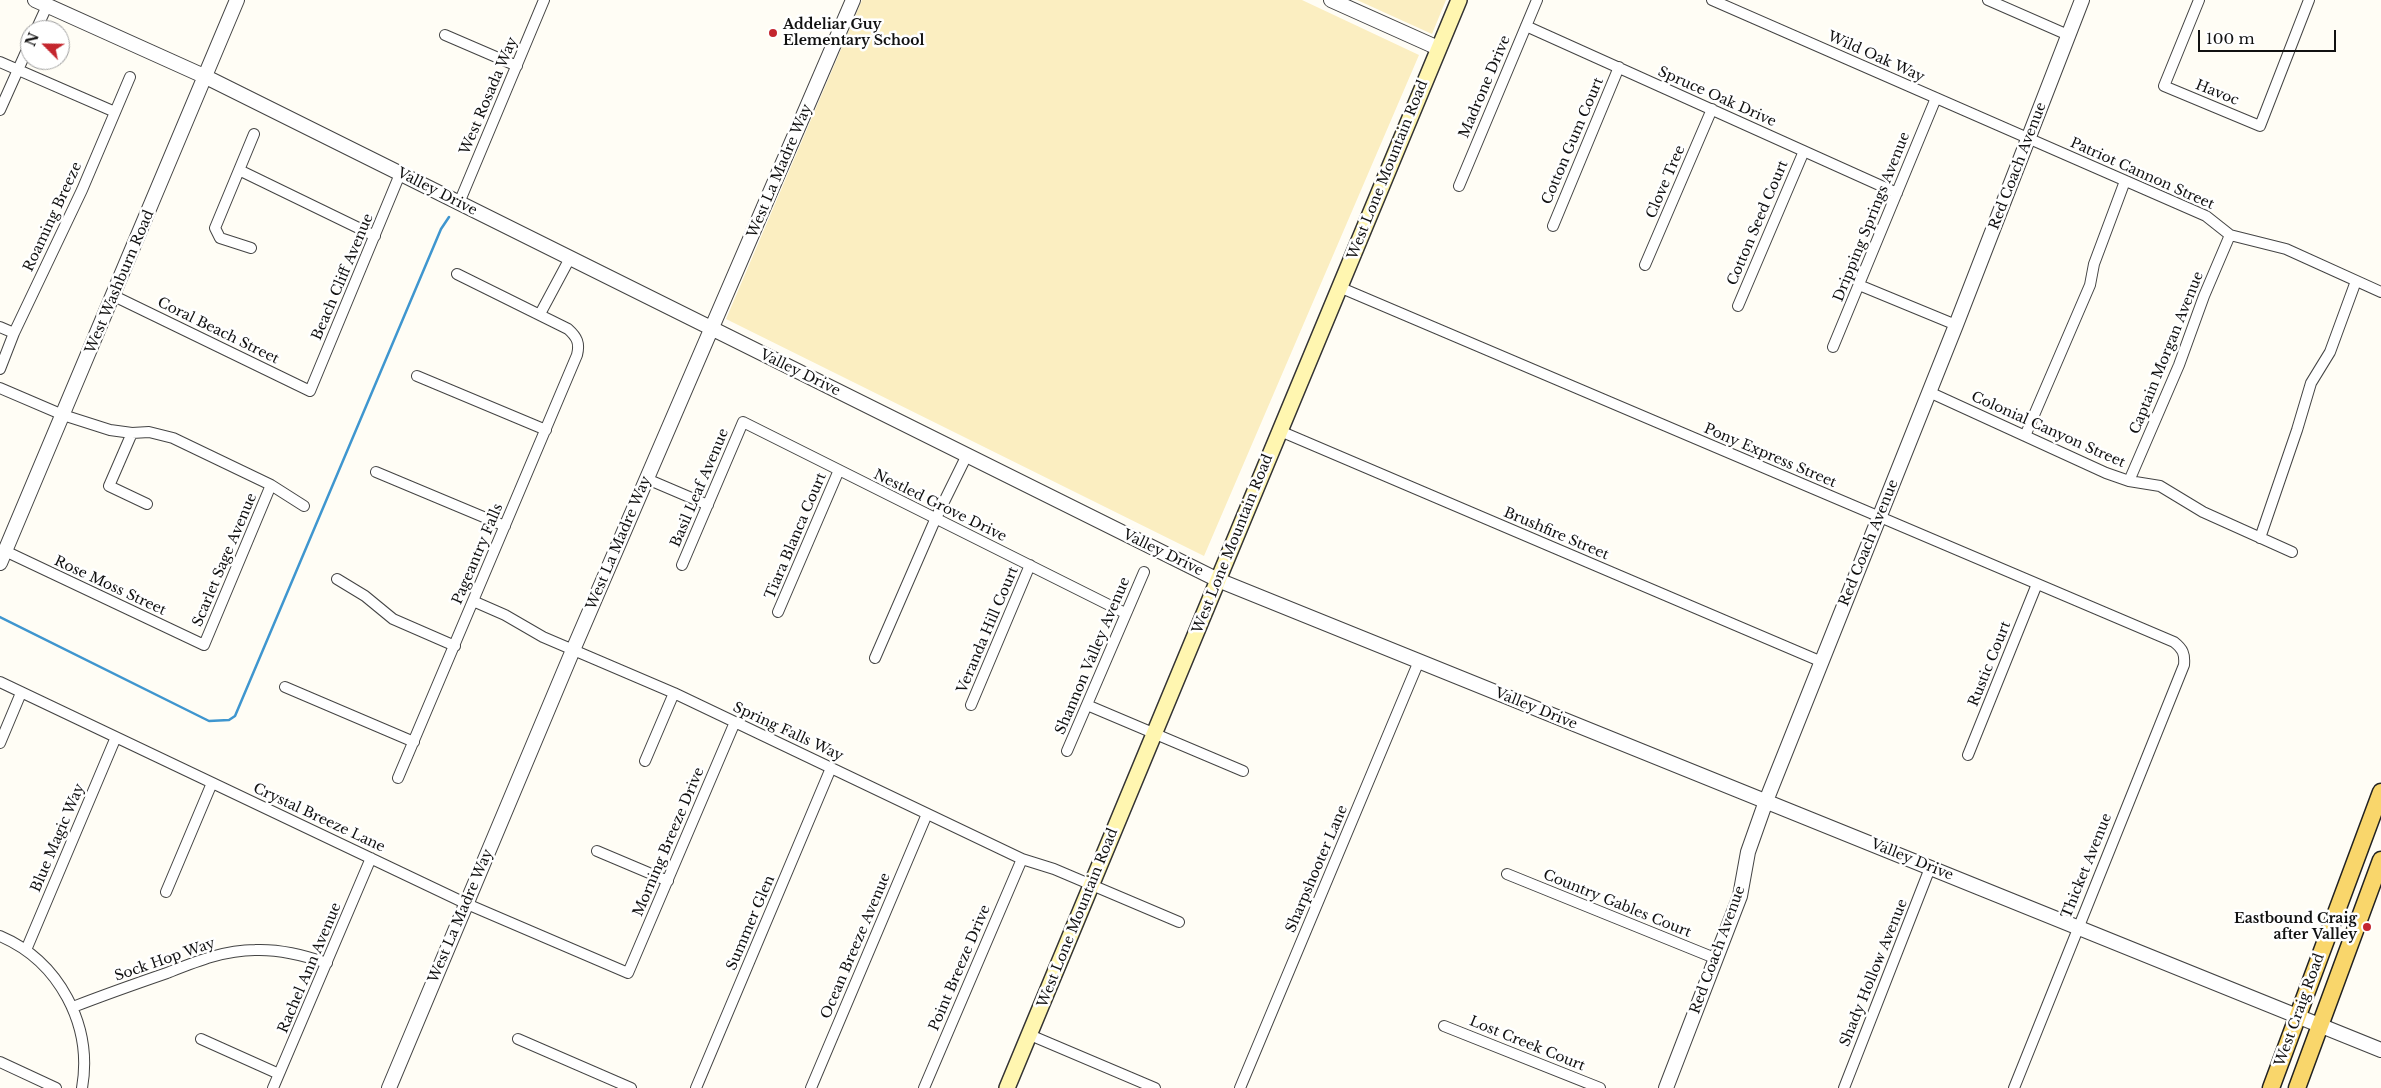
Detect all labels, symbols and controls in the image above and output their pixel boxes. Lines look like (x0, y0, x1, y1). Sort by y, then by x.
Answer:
place label: Addeliar Guy Elementary School (783, 17, 924, 49)
north arrow (20, 20, 70, 70)
scale bar (2201, 20, 2338, 52)
marker: Addeliar Guy Elementary School (767, 27, 779, 39)
street label: Wild Oak Way (1825, 28, 1927, 86)
text: 100 m (2206, 29, 2255, 48)
text: N (21, 30, 43, 49)
street label: Madrone Drive (1456, 33, 1514, 141)
street label: West Rosada Way (457, 35, 521, 157)
street label: Spruce Oak Drive (1655, 63, 1779, 131)
street label: Cotton Gum Court (1539, 75, 1607, 207)
street label: Havoc (2193, 77, 2241, 109)
street label: West Lone Mountain Road (1344, 78, 1432, 262)
street label: Red Coach Avenue (1986, 100, 2050, 232)
street label: West La Madre Way (744, 102, 816, 240)
street label: Dripping Springs Avenue (1830, 130, 1914, 304)
street label: Patriot Cannon Street (2067, 135, 2217, 213)
street label: Clove Tree (1643, 143, 1689, 221)
street label: Cotton Seed Court (1724, 158, 1792, 288)
street label: Roaming Breeze (20, 160, 86, 274)
street label: Valley Drive (394, 165, 480, 219)
street label: West Washburn Road (82, 208, 158, 356)
street label: Beach Cliff Avenue (309, 211, 377, 343)
street label: Captain Morgan Avenue (2127, 269, 2207, 437)
street label: Coral Beach Street (154, 294, 282, 368)
street label: Valley Drive (757, 346, 843, 400)
street label: Colonial Canyon Street (1968, 388, 2128, 472)
street label: Pony Express Street (1701, 420, 1839, 492)
street label: Basil Leaf Avenue (667, 426, 733, 550)
street label: West Lone Mountain Road (1189, 452, 1277, 636)
street label: Nestled Grove Drive (871, 466, 1009, 546)
street label: Tiara Blanca Court (762, 470, 830, 602)
street label: West La Madre Way (583, 474, 655, 612)
street label: Red Coach Avenue (1836, 477, 1902, 609)
street label: Scarlet Sage Avenue (189, 491, 261, 629)
street label: Pageantry Falls (449, 501, 507, 607)
street label: Brushfire Street (1501, 504, 1611, 564)
street label: Valley Drive (1120, 526, 1206, 580)
street label: Rose Moss Street (51, 553, 169, 619)
street label: Veranda Hill Court (954, 564, 1022, 696)
street label: Shannon Valley Avenue (1052, 575, 1134, 737)
street label: Rustic Court (1965, 619, 2015, 709)
street label: Valley Drive (1492, 685, 1580, 733)
street label: Spring Falls Way (730, 699, 846, 765)
street label: Morning Breeze Drive (630, 765, 708, 919)
street label: Crystal Breeze Lane (250, 780, 388, 856)
street label: Blue Magic Way (28, 781, 88, 895)
street label: Sharpshooter Lane (1283, 803, 1351, 935)
street label: Thicket Avenue (2058, 811, 2116, 921)
street label: West Lone Mountain Road (1034, 826, 1122, 1010)
street label: Valley Drive (1868, 836, 1956, 884)
street label: West La Madre Way (425, 847, 497, 985)
street label: Country Gables Court (1541, 867, 1693, 941)
street label: Ocean Breeze Avenue (818, 871, 894, 1021)
street label: Summer Glen (723, 873, 779, 973)
street label: Red Coach Avenue (1687, 884, 1749, 1016)
street label: Shady Hollow Avenue (1837, 897, 1911, 1049)
street label: Rachel Ann Avenue (275, 900, 345, 1036)
street label: Point Breeze Drive (926, 902, 994, 1034)
place label: Eastbound Craig after Valley (2234, 911, 2357, 944)
marker: Eastbound Craig after Valley (2361, 921, 2373, 933)
street label: Sock Hop Way (113, 935, 217, 985)
street label: West Craig Road (2272, 951, 2328, 1069)
street label: Lost Creek Court (1467, 1013, 1587, 1075)

